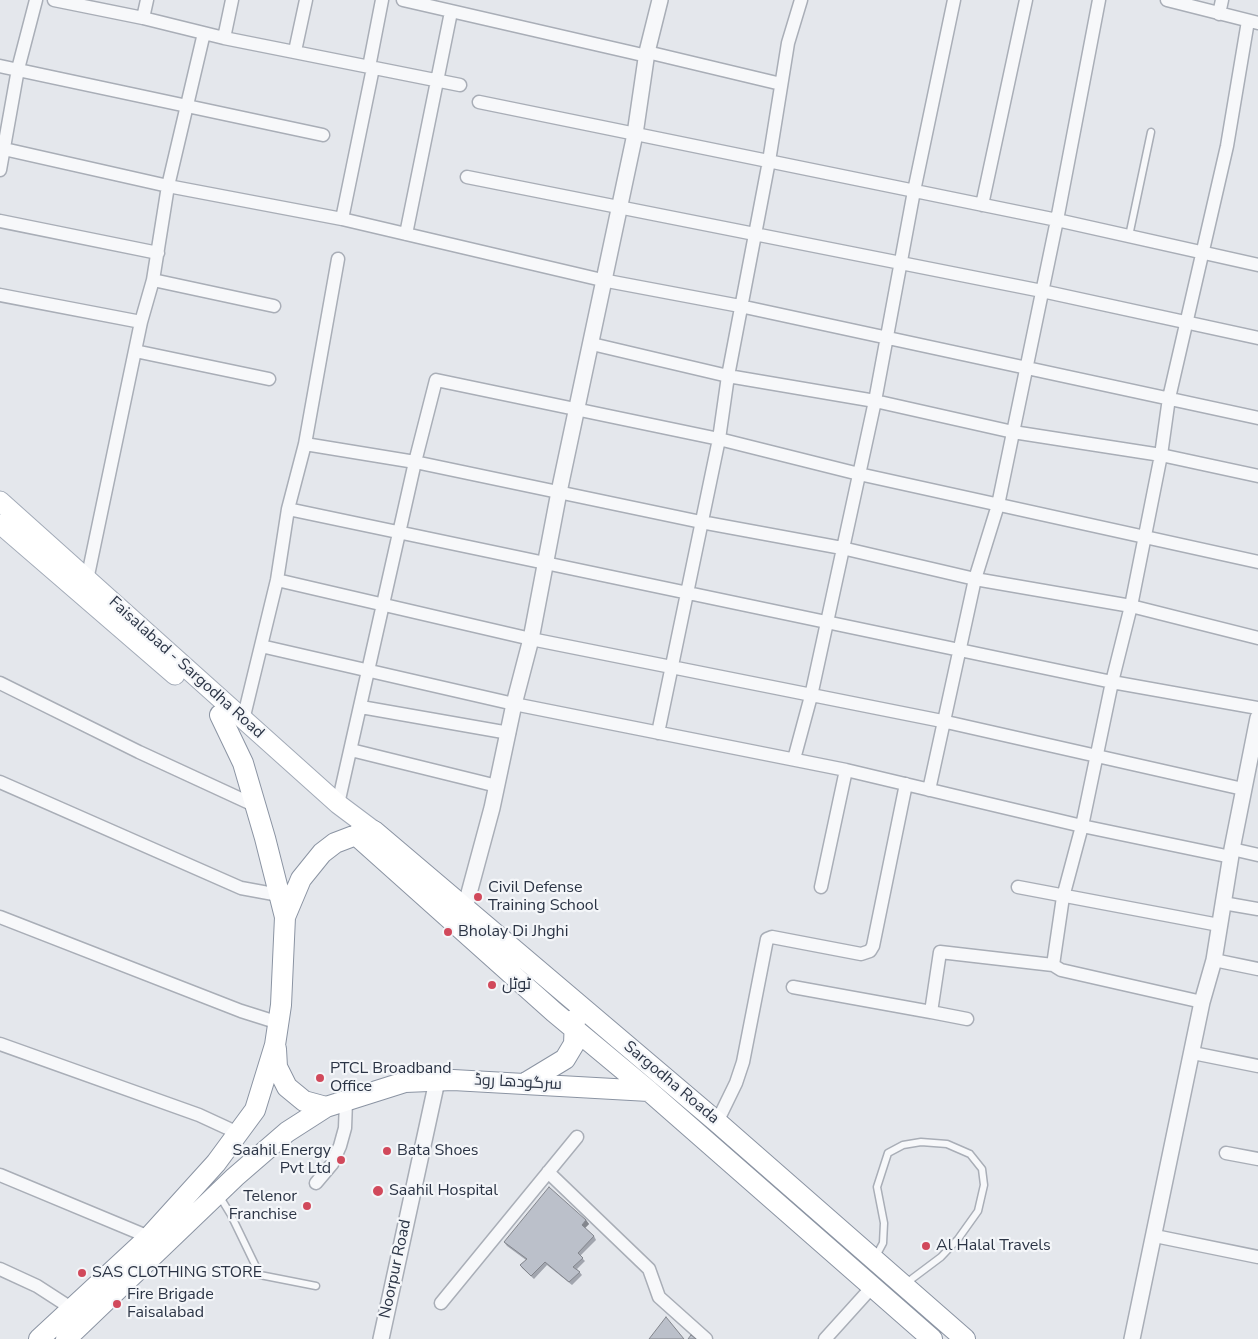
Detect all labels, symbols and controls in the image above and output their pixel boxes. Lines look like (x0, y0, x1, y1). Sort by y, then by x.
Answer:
street label: Faisalabad - Sargodha Road (104, 593, 268, 743)
place label: Civil Defense Training School (488, 878, 598, 916)
marker: Civil Defense Training School (472, 891, 484, 903)
place label: Bholay Di Jhghi (458, 922, 568, 942)
marker: Bholay Di Jhghi (442, 926, 454, 938)
place label: ٹوٹل (502, 975, 531, 995)
marker: ٹوٹل (486, 979, 498, 991)
street label: Sargodha Roada (619, 1037, 723, 1129)
place label: PTCL Broadband Office (330, 1059, 452, 1097)
street label: سرگودھا روڈ (474, 1071, 562, 1095)
marker: PTCL Broadband Office (314, 1072, 326, 1084)
place label: Saahil Energy Pvt Ltd (232, 1141, 331, 1179)
place label: Bata Shoes (397, 1141, 479, 1161)
marker: Bata Shoes (381, 1145, 393, 1157)
marker: Saahil Energy Pvt Ltd (335, 1154, 347, 1166)
place label: Saahil Hospital (389, 1181, 498, 1201)
marker: Saahil Hospital (371, 1184, 385, 1198)
place label: Telenor Franchise (229, 1187, 297, 1225)
marker: Telenor Franchise (301, 1200, 313, 1212)
street label: Noorpur Road (376, 1218, 416, 1320)
place label: Al Halal Travels (936, 1236, 1051, 1256)
marker: Al Halal Travels (920, 1240, 932, 1252)
place label: SAS CLOTHING STORE (92, 1263, 262, 1283)
marker: SAS CLOTHING STORE (76, 1267, 88, 1279)
place label: Fire Brigade Faisalabad (127, 1285, 214, 1323)
marker: Fire Brigade Faisalabad (111, 1298, 123, 1310)

